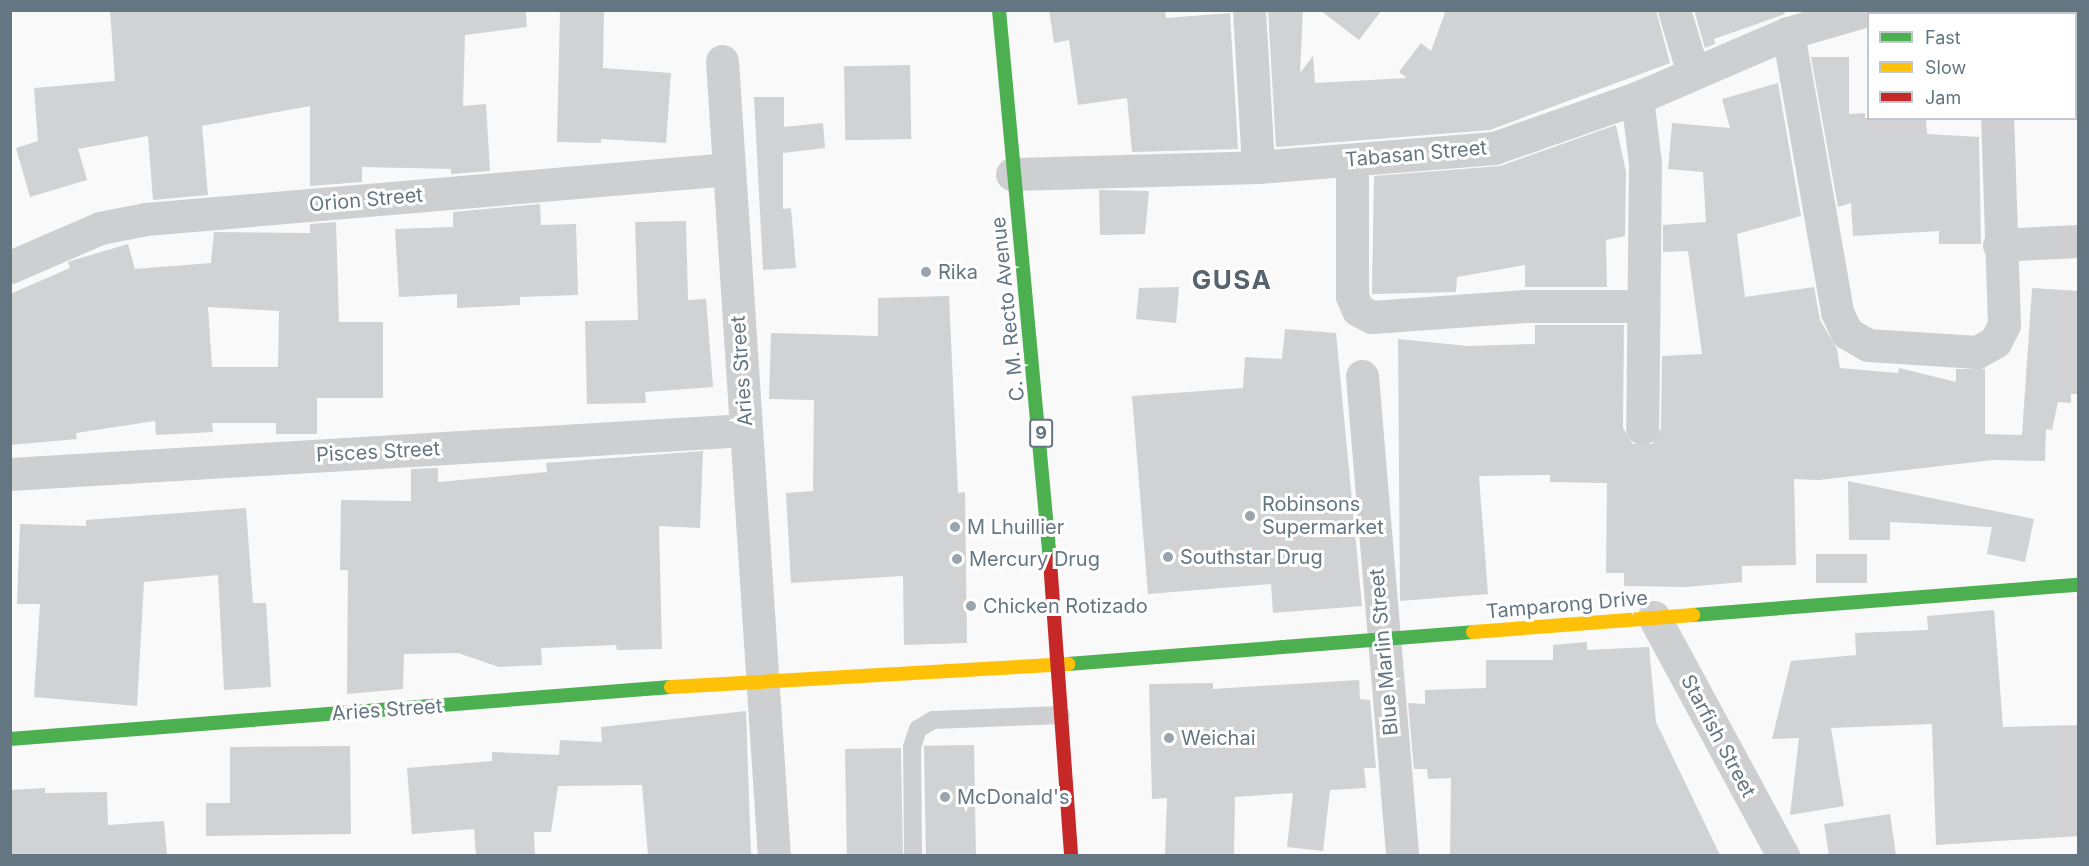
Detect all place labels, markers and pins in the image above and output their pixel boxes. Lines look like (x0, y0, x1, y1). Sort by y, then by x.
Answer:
place label: Rika (938, 260, 978, 284)
marker: Rika (919, 265, 933, 279)
place label: Robinsons Supermarket (1262, 492, 1384, 539)
marker: Robinsons Supermarket (1243, 509, 1257, 523)
place label: M Lhuillier (967, 515, 1064, 539)
marker: M Lhuillier (948, 520, 962, 534)
place label: Southstar Drug (1180, 545, 1323, 569)
place label: Mercury Drug (969, 547, 1100, 571)
marker: Southstar Drug (1161, 550, 1175, 564)
marker: Mercury Drug (950, 552, 964, 566)
place label: Chicken Rotizado (983, 594, 1148, 618)
marker: Chicken Rotizado (964, 599, 978, 613)
place label: Weichai (1181, 726, 1256, 750)
marker: Weichai (1162, 731, 1176, 745)
place label: McDonald's (957, 785, 1070, 809)
marker: McDonald's (938, 790, 952, 804)

